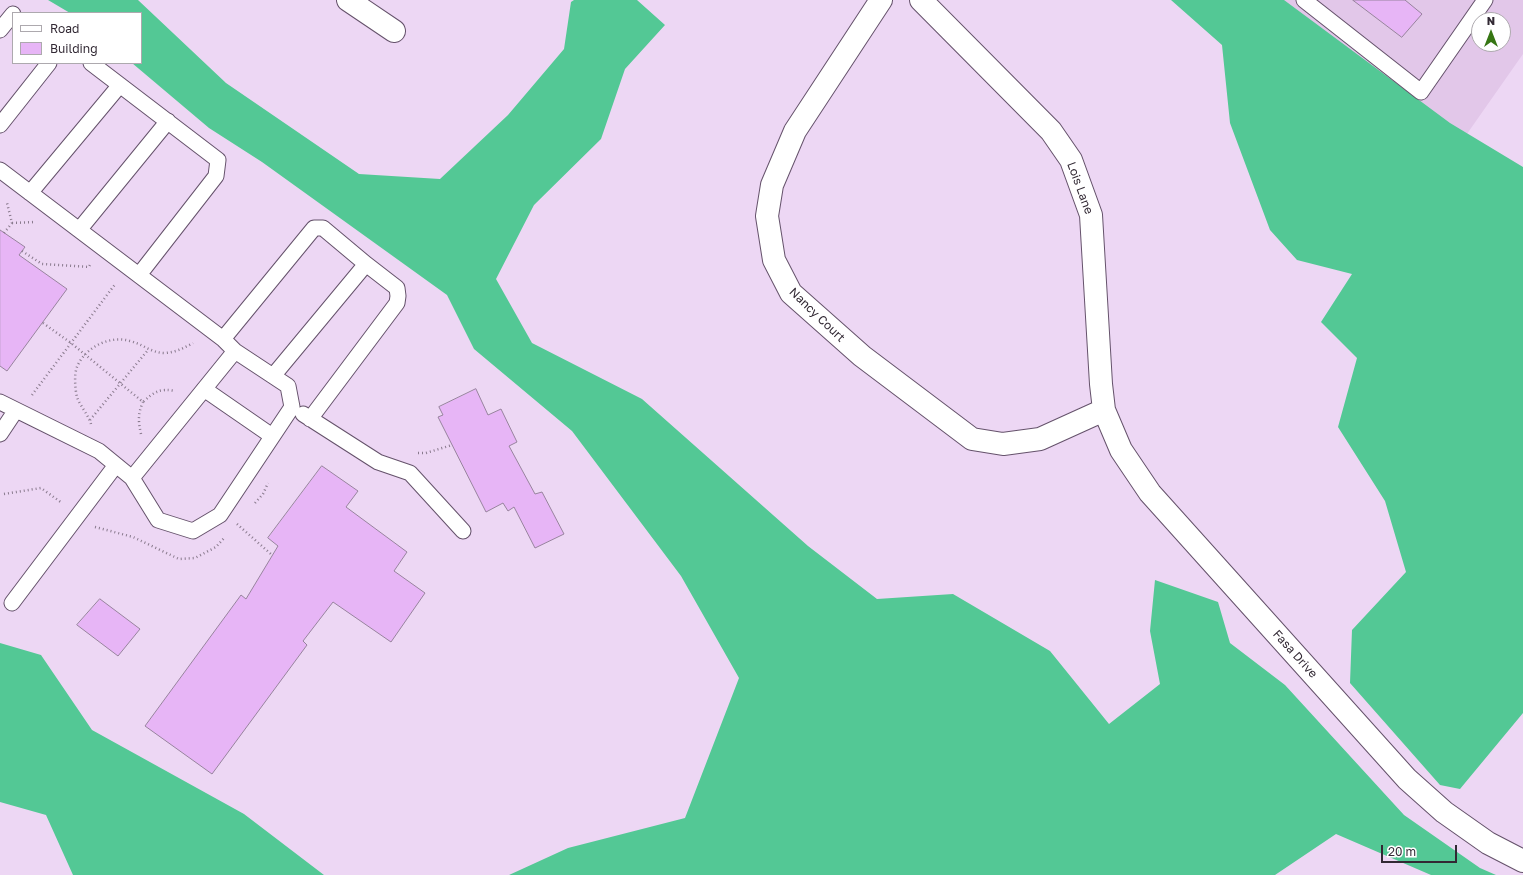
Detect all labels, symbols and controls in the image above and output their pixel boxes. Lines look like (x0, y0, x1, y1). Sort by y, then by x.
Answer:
legend (12, 12, 142, 64)
north arrow (1471, 12, 1511, 52)
text: N (1487, 14, 1495, 27)
text: Road (50, 21, 79, 36)
text: Building (50, 41, 98, 56)
street label: Lois Lane (1064, 160, 1096, 216)
street label: Nancy Court (786, 285, 848, 345)
street label: Fasa Drive (1270, 627, 1320, 681)
scale bar (1383, 837, 1459, 863)
text: 20 m (1388, 844, 1416, 859)

